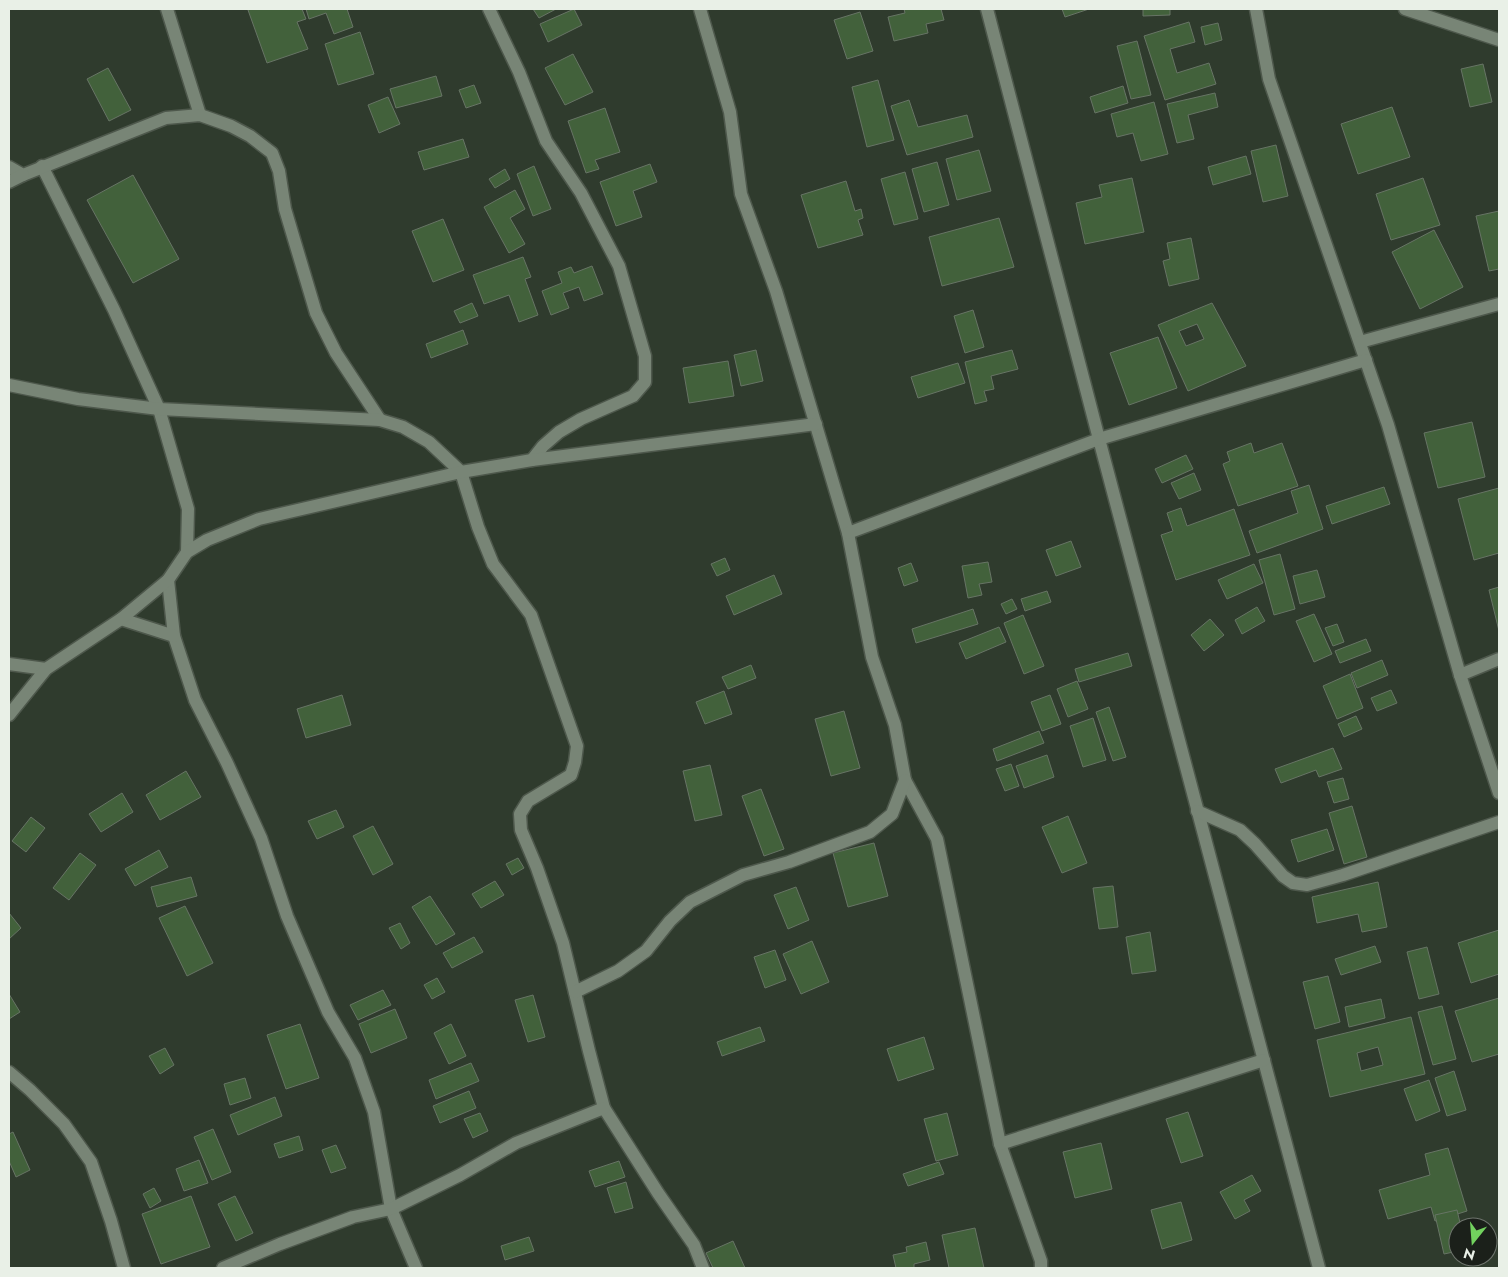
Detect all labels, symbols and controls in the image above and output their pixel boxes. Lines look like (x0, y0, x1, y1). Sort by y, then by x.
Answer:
north arrow (1448, 1217, 1498, 1267)
text: N (1461, 1243, 1477, 1266)

